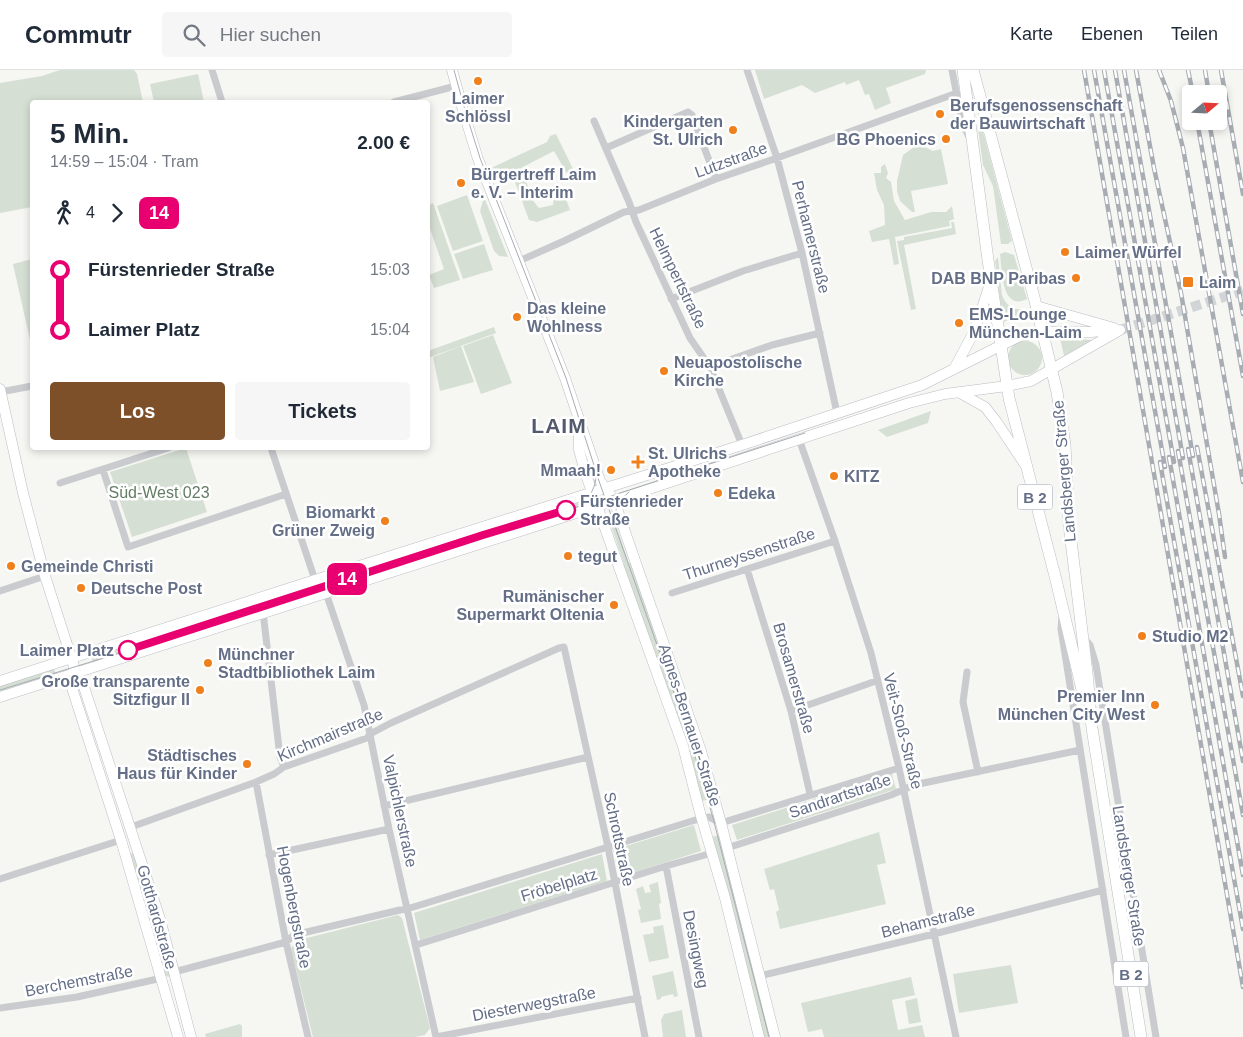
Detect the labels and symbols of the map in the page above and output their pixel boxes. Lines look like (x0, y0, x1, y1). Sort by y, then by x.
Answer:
marker: Laimer Schlössl (472, 75, 484, 87)
north arrow (1182, 85, 1228, 130)
place label: Laimer Schlössl (445, 90, 511, 125)
place label: Berufsgenossenschaft der Bauwirtschaft (950, 97, 1123, 132)
marker: Berufsgenossenschaft der Bauwirtschaft (934, 108, 946, 120)
place label: Kindergarten St. UIrich (623, 113, 723, 148)
marker: Kindergarten St. UIrich (727, 124, 739, 136)
place label: BG Phoenics (836, 131, 936, 148)
marker: BG Phoenics (940, 133, 952, 145)
street label: Lutzstraße (693, 139, 770, 181)
place label: Bürgertreff Laim e. V. – Interim (471, 166, 596, 201)
marker: Bürgertreff Laim e. V. – Interim (455, 177, 467, 189)
street label: Perhamerstraße (789, 179, 833, 295)
street label: Helmpertstraße (646, 225, 710, 331)
place label: Laimer Würfel (1075, 244, 1182, 261)
marker: Laimer Würfel (1059, 246, 1071, 258)
place label: DAB BNP Paribas (931, 270, 1066, 287)
marker: DAB BNP Paribas (1070, 272, 1082, 284)
place label: Laim (1199, 274, 1236, 291)
marker: Laim (1181, 275, 1195, 289)
place label: Das kleine Wohlness (527, 300, 606, 335)
place label: EMS-Lounge München-Laim (969, 306, 1082, 341)
marker: Das kleine Wohlness (511, 311, 523, 323)
marker: EMS-Lounge München-Laim (953, 317, 965, 329)
place label: Neuapostolische Kirche (674, 354, 802, 389)
marker: Neuapostolische Kirche (658, 365, 670, 377)
street label: Landsberger Straße (1049, 399, 1079, 543)
district label: LAIM (531, 414, 587, 437)
place label: St. Ulrichs Apotheke (648, 445, 727, 480)
marker: St. Ulrichs Apotheke (632, 456, 644, 468)
place label: Mmaah! (541, 462, 601, 479)
marker: Mmaah! (605, 464, 617, 476)
place label: KITZ (844, 468, 880, 485)
marker: KITZ (828, 470, 840, 482)
park label: Süd-West 023 (108, 484, 210, 501)
road number: B 2 (1018, 484, 1052, 510)
place label: Edeka (728, 485, 775, 502)
marker: Edeka (712, 487, 724, 499)
place label: Fürstenrieder Straße (580, 493, 683, 528)
marker: Fürstenrieder Straße (556, 500, 576, 520)
place label: Biomarkt Grüner Zweig (272, 504, 376, 539)
marker: Biomarkt Grüner Zweig (379, 515, 391, 527)
street label: Thurneyssenstraße (681, 525, 817, 583)
place label: tegut (578, 548, 618, 565)
marker: tegut (562, 550, 574, 562)
place label: Gemeinde Christi (21, 558, 153, 575)
marker: Gemeinde Christi (5, 560, 17, 572)
line badge: 14 (324, 563, 370, 595)
place label: Deutsche Post (91, 580, 203, 597)
marker: Deutsche Post (75, 582, 87, 594)
place label: Rumänischer Supermarkt Oltenia (456, 588, 604, 623)
marker: Rumänischer Supermarkt Oltenia (608, 599, 620, 611)
street label: Brosamerstraße (770, 621, 818, 736)
place label: Studio M2 (1152, 628, 1229, 645)
marker: Studio M2 (1136, 630, 1148, 642)
marker: Laimer Platz (118, 640, 138, 660)
place label: Laimer Platz (20, 642, 114, 659)
street label: Agnes-Bernauer-Straße (656, 642, 724, 808)
place label: Münchner Stadtbibliothek Laim (218, 646, 375, 681)
marker: Münchner Stadtbibliothek Laim (202, 657, 214, 669)
street label: Veit-Stoß-Straße (880, 671, 926, 791)
place label: Große transparente Sitzfigur II (42, 673, 190, 708)
marker: Große transparente Sitzfigur II (194, 684, 206, 696)
place label: Premier Inn München City West (998, 688, 1146, 723)
marker: Premier Inn München City West (1149, 699, 1161, 711)
street label: Kirchmairstraße (275, 705, 385, 765)
place label: Städtisches Haus für Kinder (117, 747, 237, 782)
street label: Valpichlerstraße (380, 753, 420, 869)
marker: Städtisches Haus für Kinder (241, 758, 253, 770)
street label: Sandrartstraße (787, 771, 893, 821)
street label: Schrottstraße (601, 790, 637, 888)
street label: Landsberger Straße (1109, 804, 1149, 948)
street label: Hogenbergstraße (274, 844, 314, 970)
street label: Gotthardstraße (134, 863, 180, 971)
street label: Fröbelplatz (519, 865, 599, 905)
street label: Behamstraße (879, 901, 977, 941)
street label: Desingweg (680, 909, 712, 989)
street label: Berchemstraße (24, 962, 134, 1000)
road number: B 2 (1114, 962, 1148, 986)
street label: Diesterwegstraße (471, 984, 597, 1024)

